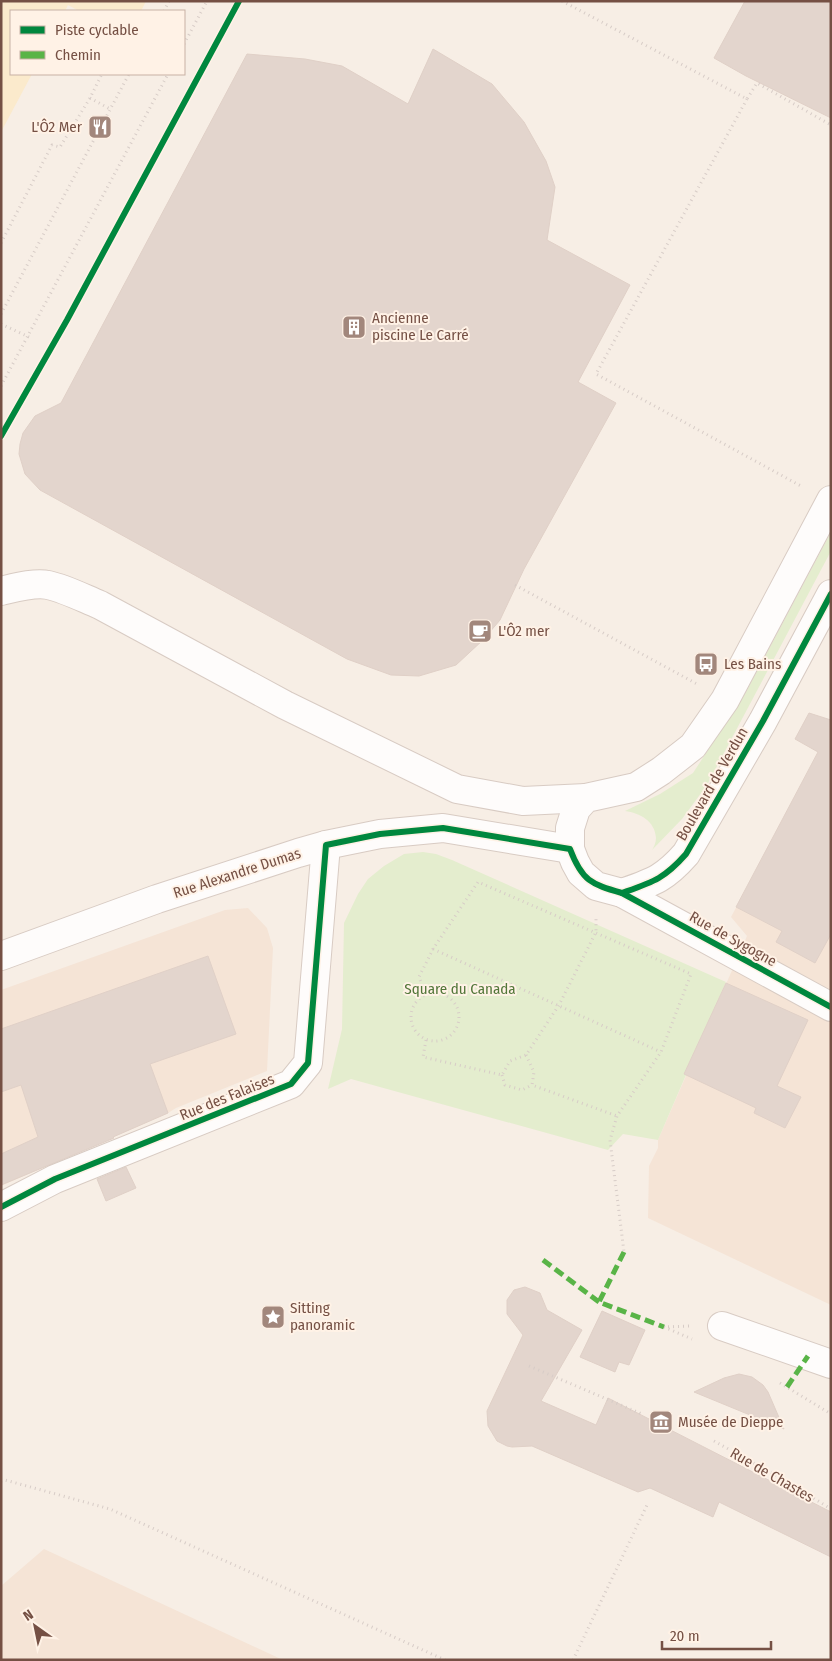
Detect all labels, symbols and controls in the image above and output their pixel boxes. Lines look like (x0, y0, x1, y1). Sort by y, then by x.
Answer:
legend (10, 10, 185, 75)
text: Piste cyclable (55, 21, 139, 39)
text: Chemin (55, 46, 101, 64)
restaurant icon: L'Ô2 Mer (87, 114, 113, 140)
place label: L'Ô2 Mer (31, 118, 83, 136)
place label: Ancienne piscine Le Carré (372, 309, 469, 344)
building icon: Ancienne piscine Le Carré (341, 314, 367, 340)
cafe icon: L'Ô2 mer (467, 618, 493, 644)
place label: L'Ô2 mer (498, 622, 550, 640)
bus stop icon: Les Bains (693, 651, 719, 677)
place label: Les Bains (724, 655, 781, 673)
street label: Boulevard de Verdun (672, 724, 752, 844)
street label: Rue Alexandre Dumas (171, 844, 303, 902)
street label: Rue de Sygogne (686, 908, 780, 970)
park label: Square du Canada (404, 980, 516, 998)
street label: Rue des Falaises (177, 1070, 277, 1124)
place label: Sitting panoramic (290, 1299, 355, 1334)
place icon: Sitting panoramic (260, 1304, 286, 1330)
museum icon: Musée de Dieppe (648, 1409, 674, 1435)
place label: Musée de Dieppe (678, 1413, 784, 1431)
street label: Rue de Chastes (727, 1444, 817, 1506)
north arrow (10, 1601, 60, 1651)
text: N (20, 1606, 36, 1625)
scale bar (662, 1618, 771, 1650)
text: 20 m (670, 1627, 700, 1645)

